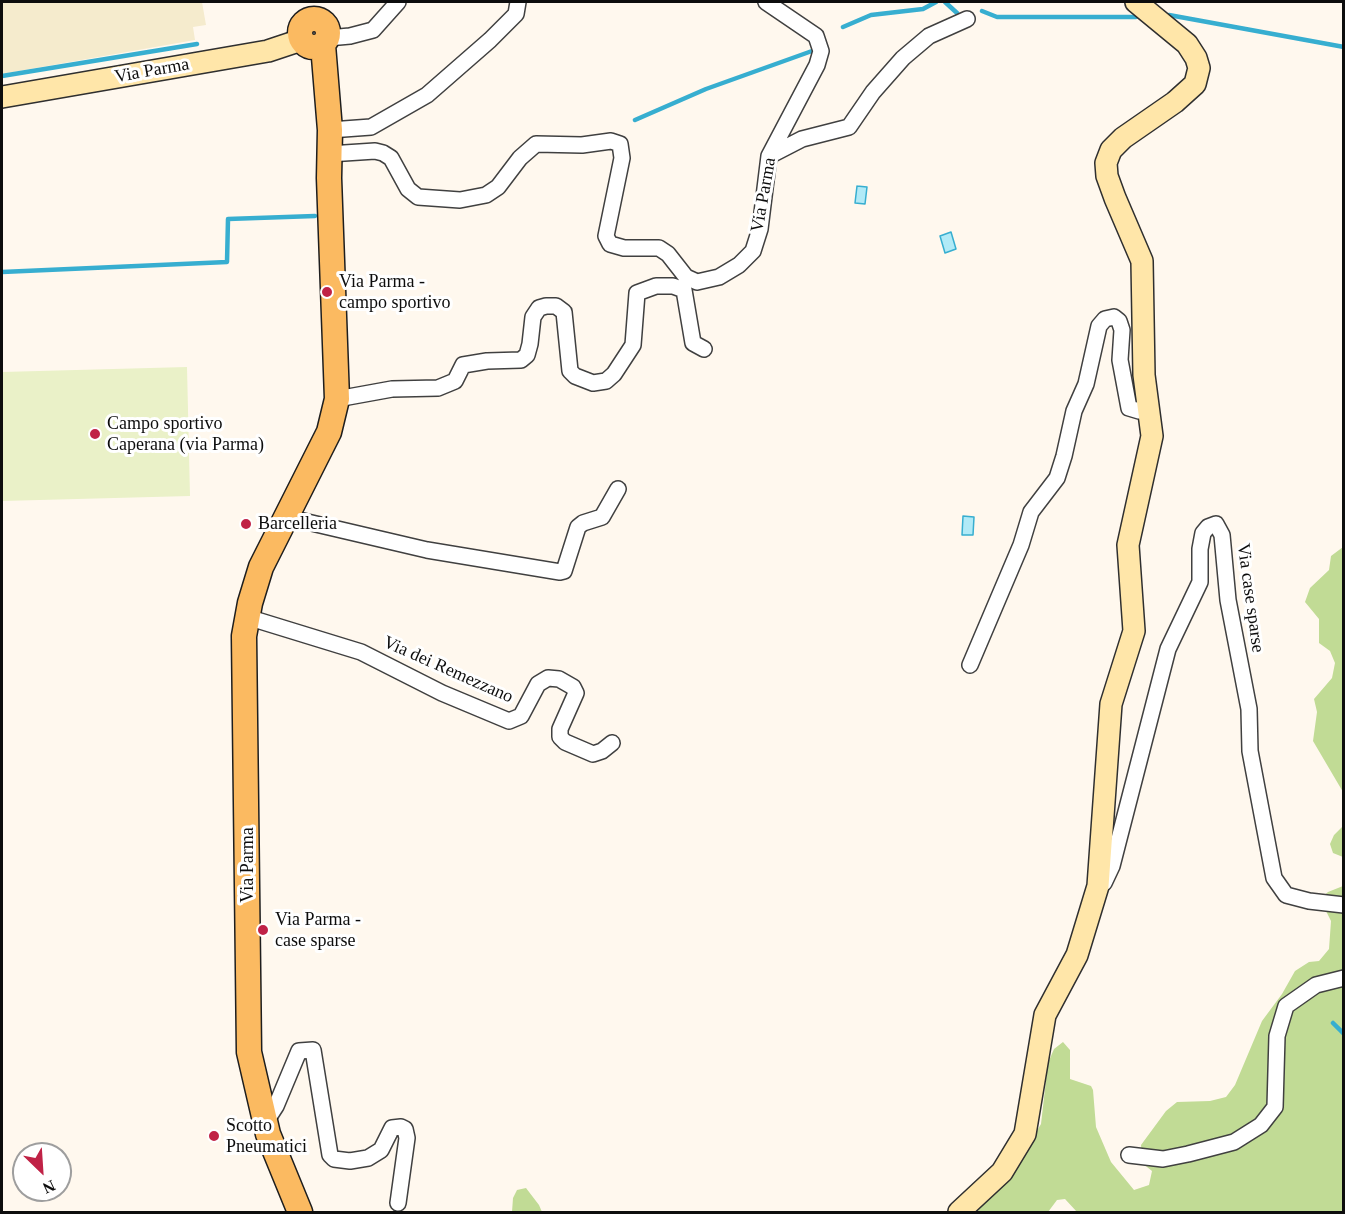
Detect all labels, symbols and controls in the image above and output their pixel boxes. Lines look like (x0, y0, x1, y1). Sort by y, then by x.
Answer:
street label: Via Parma (113, 54, 191, 88)
street label: Via Parma (747, 156, 781, 234)
place label: Via Parma - campo sportivo (339, 271, 450, 314)
marker: Via Parma - campo sportivo (320, 285, 334, 299)
place label: Campo sportivo Caperana (via Parma) (107, 413, 264, 456)
marker: Campo sportivo Caperana (via Parma) (88, 427, 102, 441)
place label: Barcelleria (258, 513, 337, 535)
marker: Barcelleria (239, 517, 253, 531)
street label: Via case sparse (1232, 542, 1268, 654)
street label: Via dei Remezzano (380, 632, 516, 708)
street label: Via Parma (237, 827, 259, 903)
place label: Via Parma - case sparse (275, 909, 361, 952)
marker: Via Parma - case sparse (256, 923, 270, 937)
place label: Scotto Pneumatici (226, 1115, 307, 1158)
marker: Scotto Pneumatici (207, 1129, 221, 1143)
north arrow (12, 1142, 72, 1202)
text: N (40, 1177, 58, 1197)

